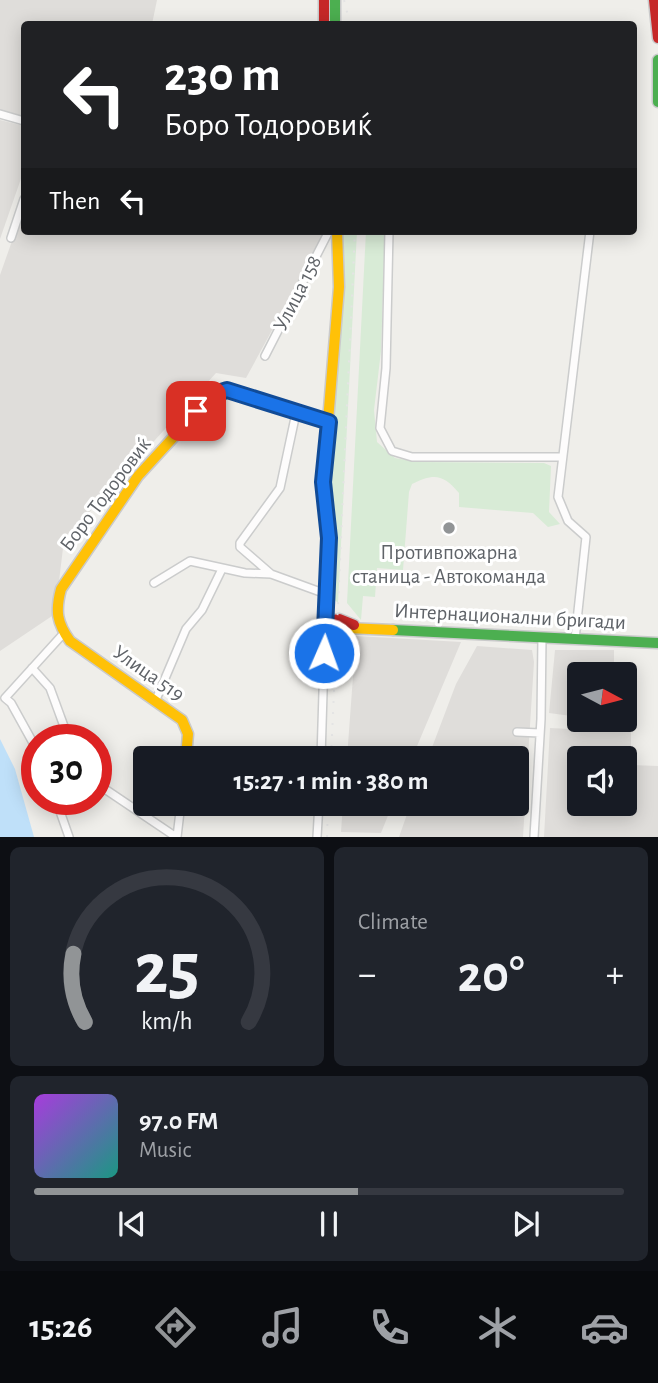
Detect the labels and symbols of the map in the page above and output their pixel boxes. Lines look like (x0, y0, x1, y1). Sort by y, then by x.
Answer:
street label: Улица 158 (270, 252, 325, 334)
pin (166, 381, 226, 441)
street label: Боро Тодоровиќ (56, 433, 155, 555)
marker: Противпожарна станица - Автокоманда (441, 520, 457, 536)
place label: Противпожарна станица - Автокоманда (352, 542, 546, 587)
street label: Интернационални бригади (393, 600, 626, 633)
position arrow (287, 616, 361, 690)
street label: Улица 519 (109, 641, 188, 705)
north arrow (567, 662, 637, 732)
speed limit sign: 30 (21, 724, 112, 815)

